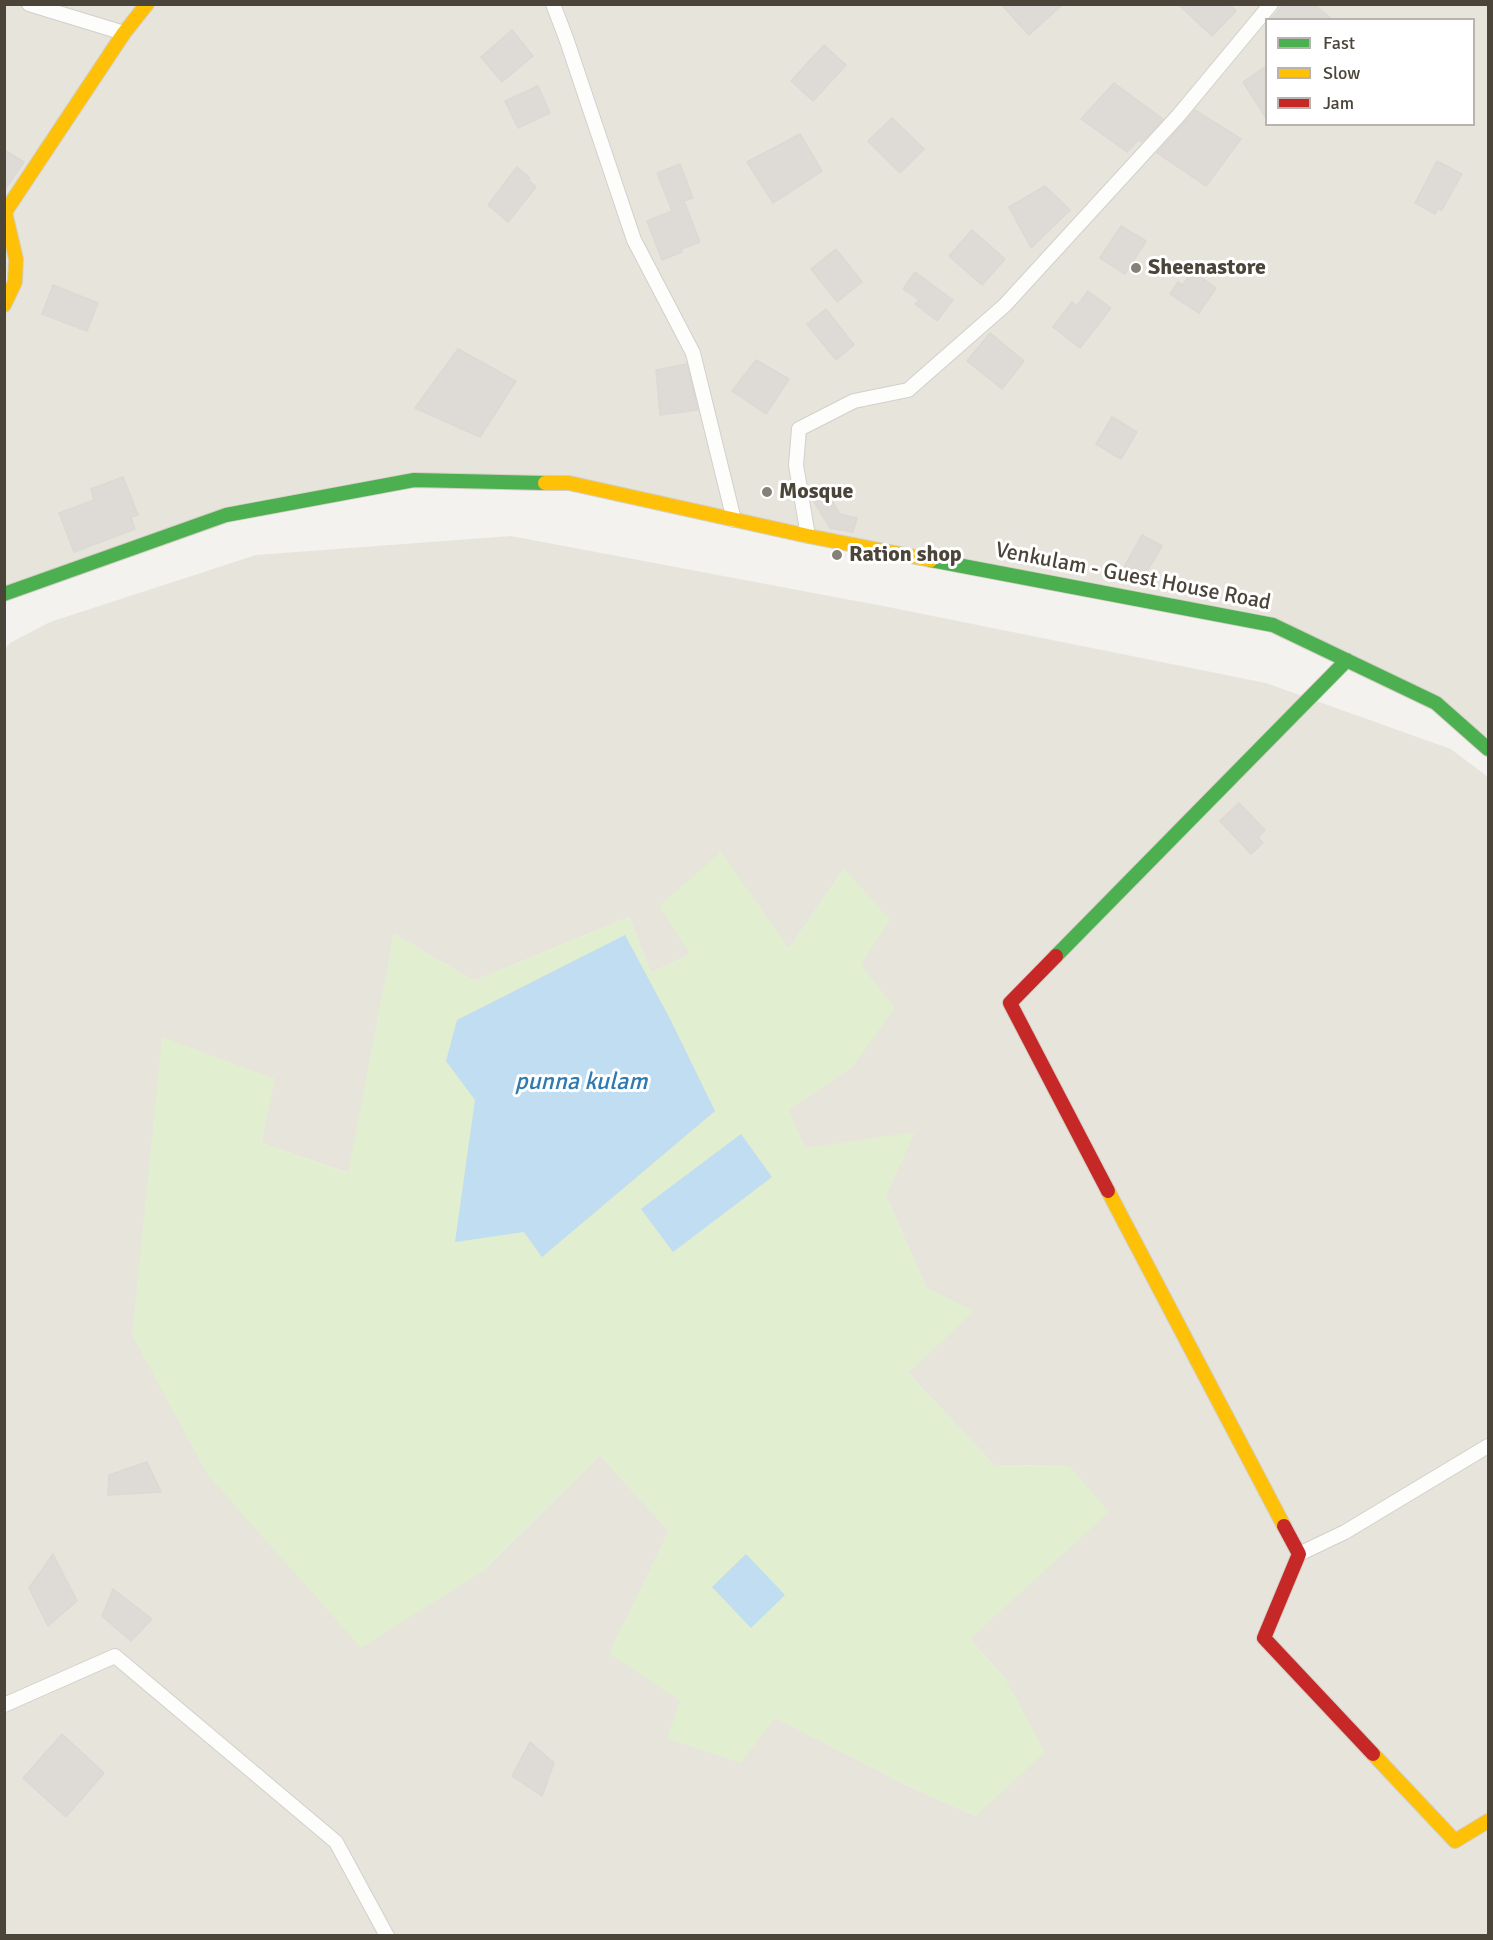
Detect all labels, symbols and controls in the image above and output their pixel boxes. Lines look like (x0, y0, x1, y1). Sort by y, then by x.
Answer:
legend (1265, 18, 1475, 126)
text: Fast (1323, 32, 1355, 54)
text: Slow (1323, 62, 1360, 84)
text: Jam (1323, 92, 1354, 114)
place label: Sheenastore (1148, 255, 1266, 281)
marker: Sheenastore (1129, 261, 1143, 275)
place label: Mosque (779, 479, 853, 505)
marker: Mosque (760, 485, 774, 499)
street label: Venkulam - Guest House Road (993, 537, 1273, 617)
place label: Ration shop (849, 542, 962, 568)
marker: Ration shop (830, 548, 844, 562)
water label: punna kulam (515, 1069, 647, 1097)

